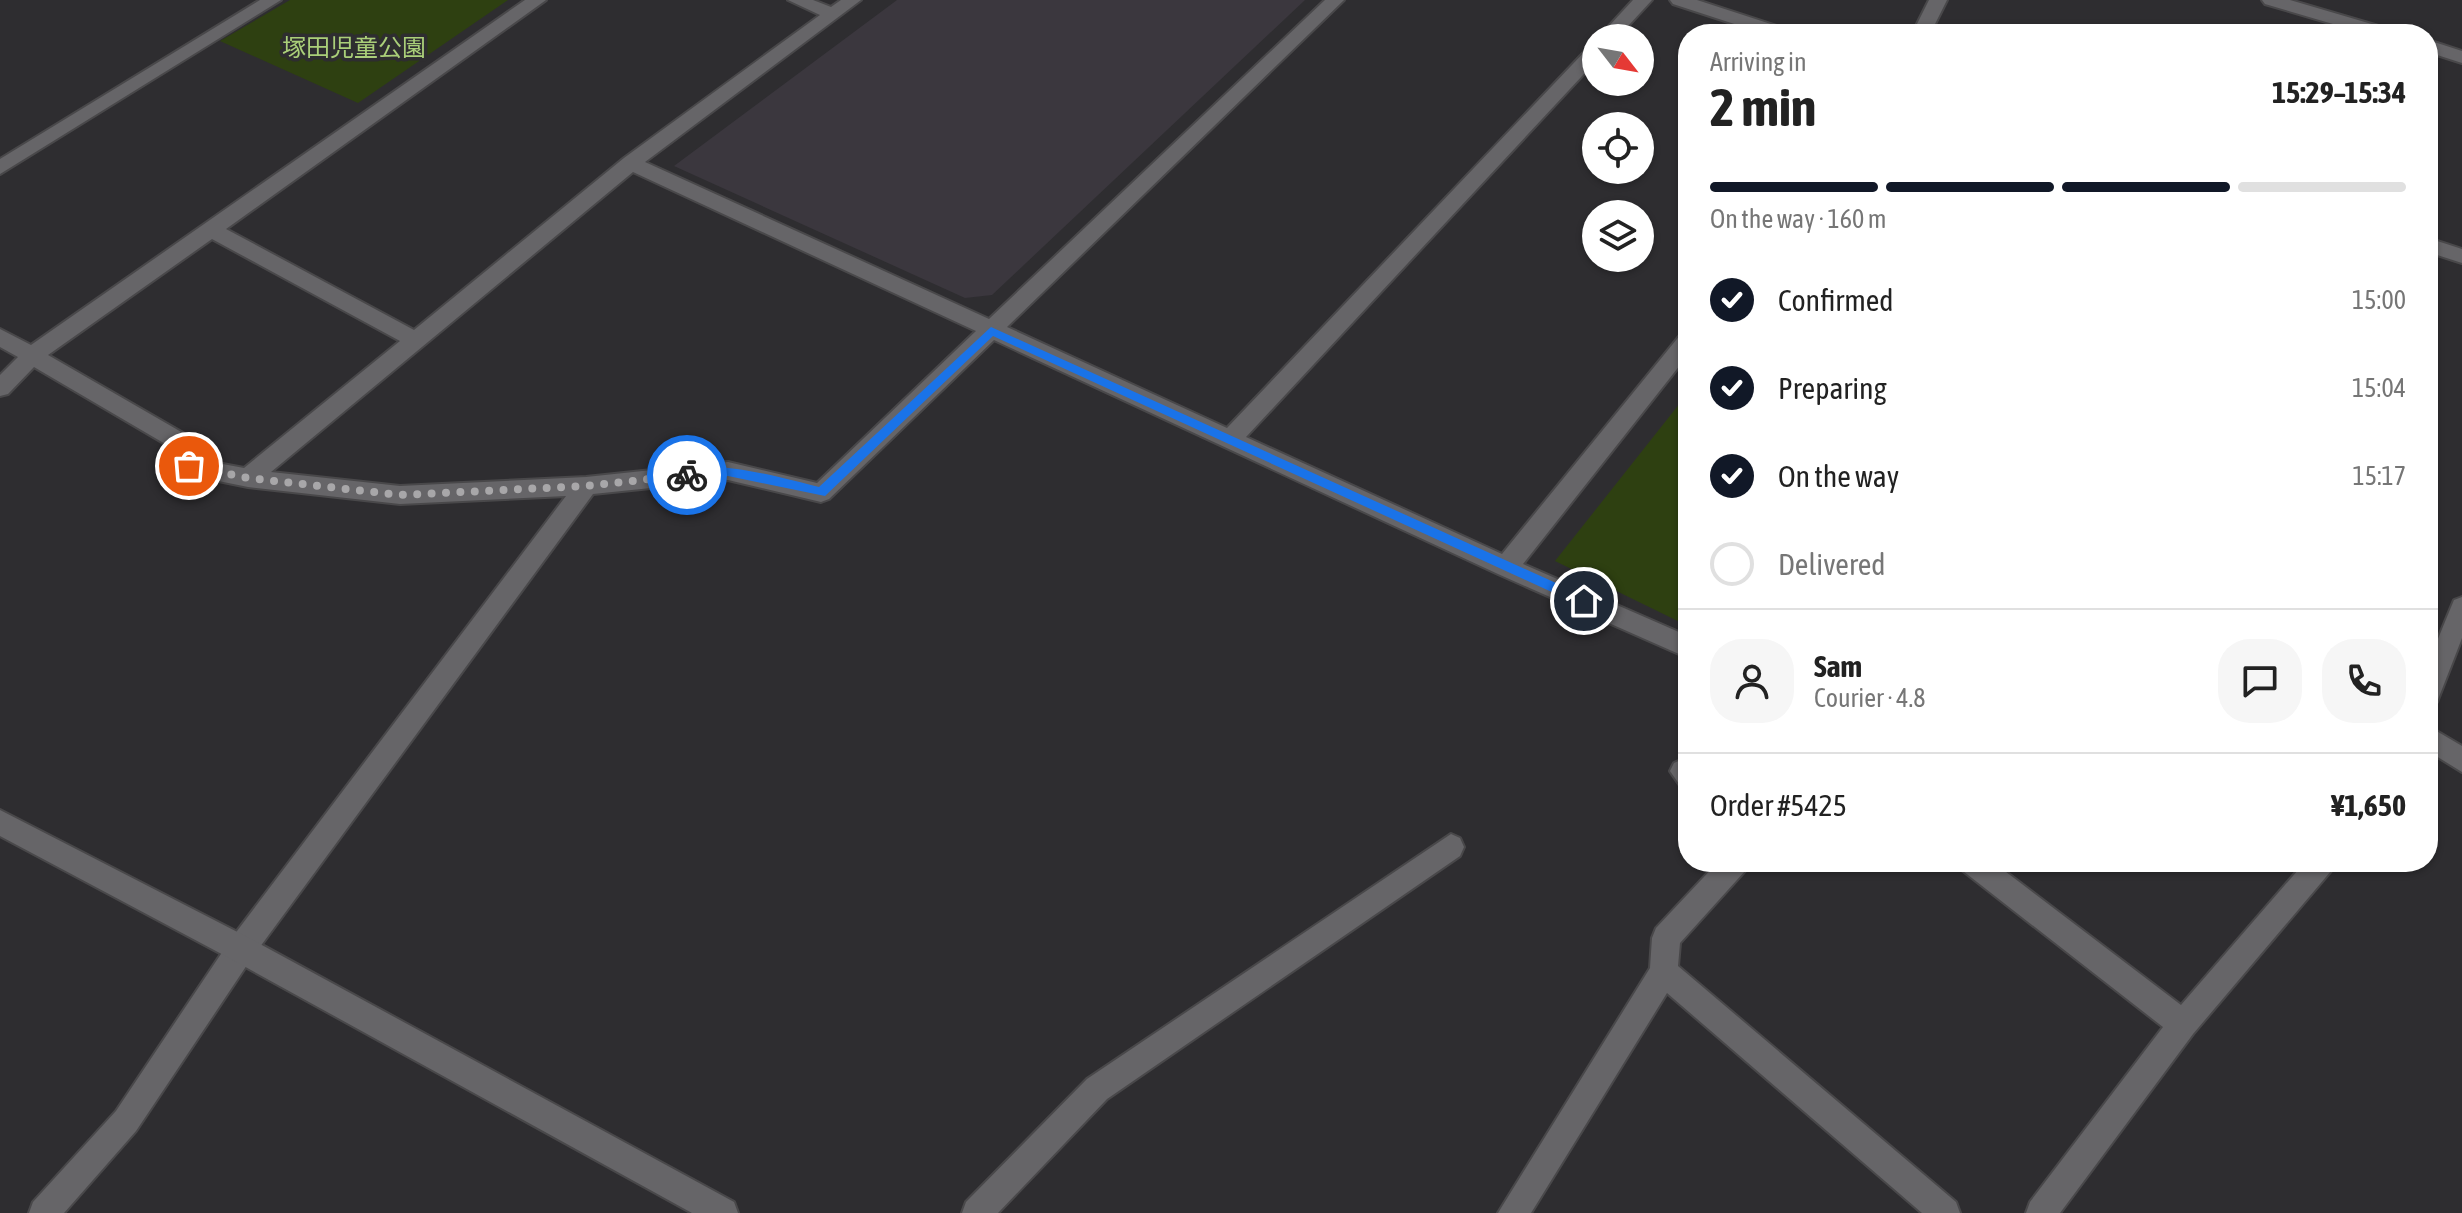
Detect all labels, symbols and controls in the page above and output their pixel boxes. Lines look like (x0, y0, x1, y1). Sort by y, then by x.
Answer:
north arrow (1582, 24, 1654, 96)
map controls (1582, 24, 1654, 272)
park label: 塚田児童公園 (282, 34, 426, 61)
text: Arriving in (1710, 47, 1807, 77)
text: 15:29–15:34 (2272, 75, 2406, 109)
text: 2 min (1710, 77, 1816, 137)
button: locate (1582, 112, 1654, 184)
button: layers (1582, 200, 1654, 272)
text: On the way · 160 m (1710, 204, 1887, 234)
icon: check (1710, 278, 1754, 322)
text: Confirmed (1778, 283, 1893, 317)
text: 15:00 (2352, 285, 2406, 315)
icon: check (1710, 366, 1754, 410)
text: Preparing (1778, 371, 1887, 405)
text: 15:04 (2352, 373, 2406, 403)
pin (155, 432, 223, 500)
courier (647, 435, 727, 515)
icon: bag (167, 444, 211, 488)
icon: bike (665, 453, 709, 497)
icon: check (1710, 454, 1754, 498)
text: On the way (1778, 459, 1899, 493)
text: 15:17 (2352, 461, 2406, 491)
text: Delivered (1778, 547, 1886, 581)
pin (1550, 567, 1618, 635)
icon: home (1562, 579, 1606, 623)
button: person (1710, 639, 1794, 723)
button: chat (2218, 639, 2302, 723)
button: phone (2322, 639, 2406, 723)
text: Sam (1814, 649, 1862, 683)
text: Courier · 4.8 (1814, 683, 1925, 713)
text: Order #5425 (1710, 788, 1847, 822)
text: ¥1,650 (2331, 788, 2406, 822)

